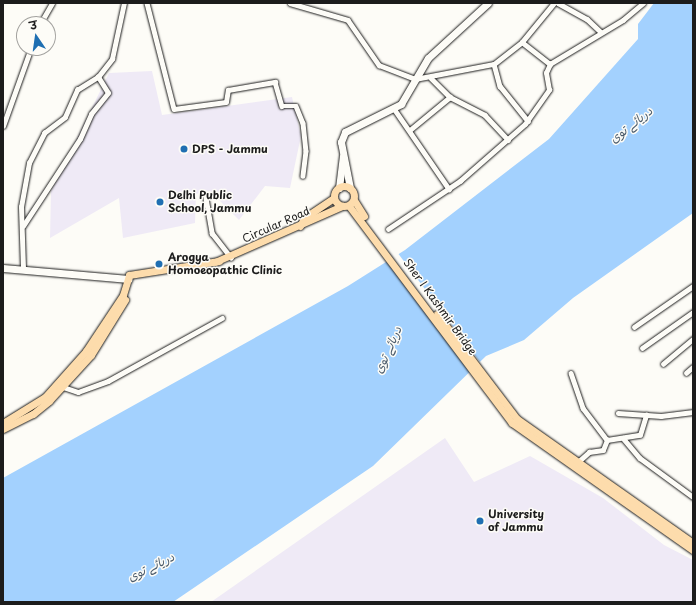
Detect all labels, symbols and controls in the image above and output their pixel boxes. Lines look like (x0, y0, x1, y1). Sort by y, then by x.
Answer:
north arrow (16, 16, 56, 56)
text: उ (28, 16, 39, 34)
water label: دریائے توی (607, 104, 655, 146)
place label: DPS - Jammu (192, 142, 269, 156)
marker: DPS - Jammu (179, 144, 189, 154)
place label: Delhi Public School, Jammu (168, 189, 252, 215)
marker: Delhi Public School, Jammu (155, 197, 165, 207)
street label: Circular Road (240, 204, 312, 246)
place label: Arogya Homoeopathic Clinic (168, 251, 283, 277)
street label: Sher I Kashmir Bridge (400, 256, 480, 358)
marker: Arogya Homoeopathic Clinic (153, 258, 165, 270)
water label: دریائے توی (371, 324, 405, 376)
place label: University of Jammu (488, 508, 544, 534)
marker: University of Jammu (475, 516, 485, 526)
water label: دریائے توی (125, 550, 177, 584)

